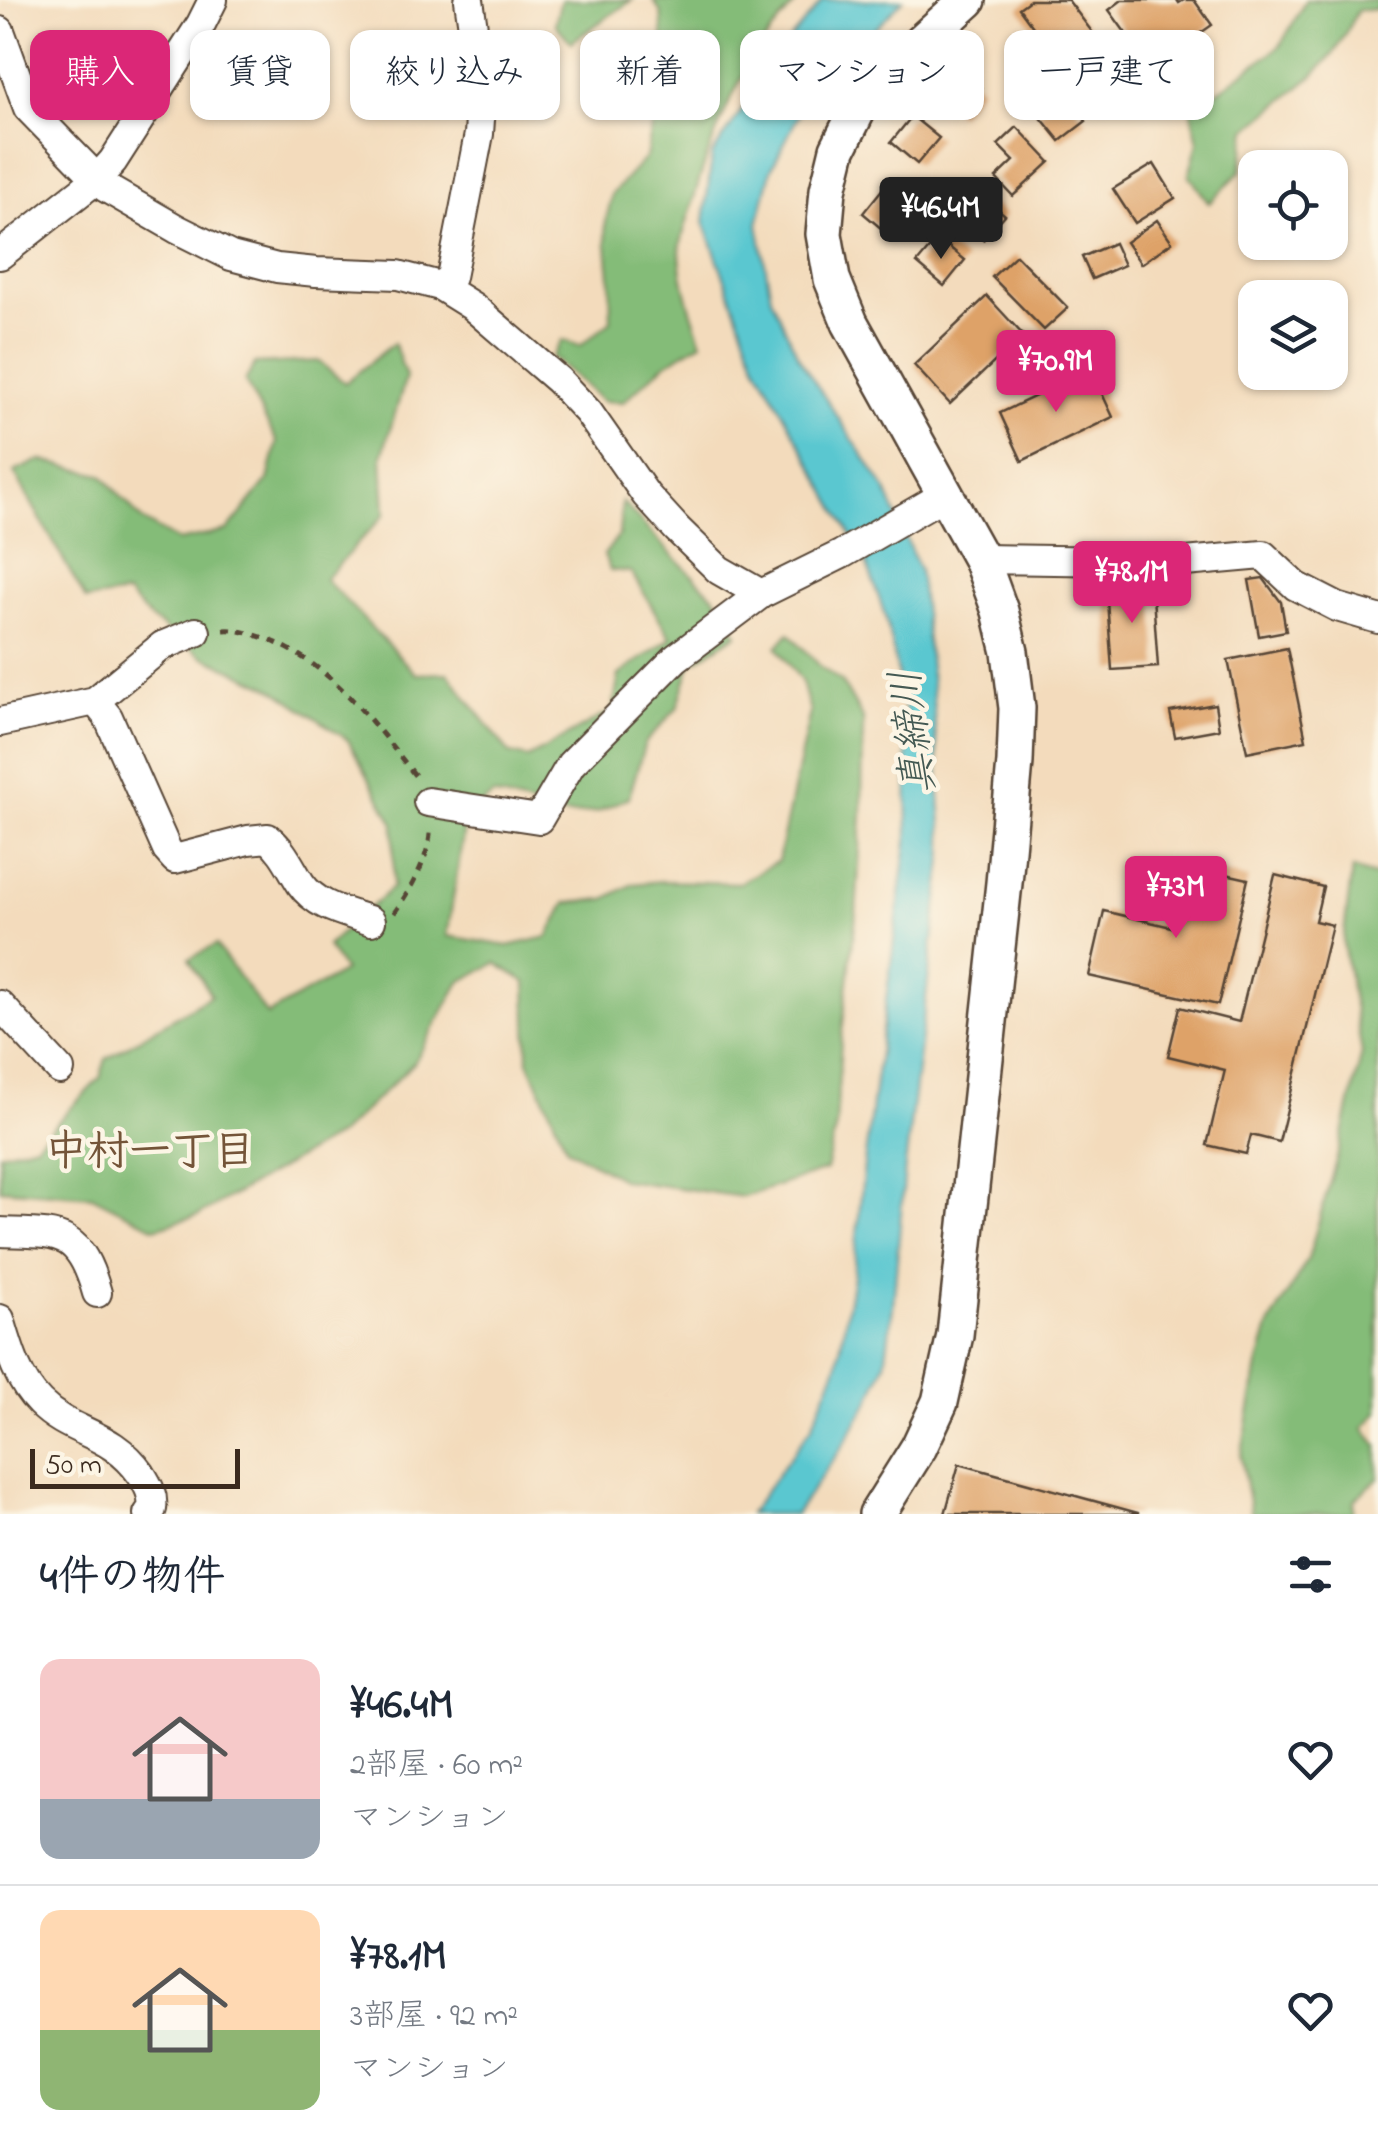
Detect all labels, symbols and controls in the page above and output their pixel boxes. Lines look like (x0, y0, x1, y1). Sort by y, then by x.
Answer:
chip: 購入 (30, 30, 170, 120)
chip: 賃貸 (190, 30, 330, 120)
chip: 絞り込み (350, 30, 560, 120)
chip: 新着 (580, 30, 720, 120)
chip: マンション (740, 30, 984, 120)
chip: 一戸建て (1004, 30, 1214, 120)
map controls (1238, 150, 1348, 390)
button: locate (1238, 150, 1348, 260)
pin: ¥46.4M (860, 177, 1022, 262)
text: ¥46.4M (902, 186, 980, 233)
button: layers (1238, 280, 1348, 390)
pin: ¥70.9M (975, 330, 1137, 415)
text: ¥70.9M (1018, 339, 1094, 386)
pin: ¥78.1M (1051, 541, 1213, 626)
text: ¥78.1M (1095, 550, 1169, 597)
water label: 真締川 (877, 666, 953, 798)
pin: ¥73M (1117, 856, 1235, 941)
text: ¥73M (1147, 865, 1205, 912)
district label: 中村一丁目 (45, 1123, 255, 1184)
scale bar (30, 1444, 240, 1488)
text: 50 m (45, 1446, 102, 1487)
icon: filters (1283, 1547, 1338, 1602)
text: 4件の物件 (40, 1548, 225, 1609)
text: ¥46.4M (350, 1676, 454, 1737)
icon: home (120, 1699, 240, 1819)
icon: heart (1283, 1732, 1338, 1787)
text: 2部屋 · 60 m² (350, 1743, 523, 1790)
text: マンション (350, 1796, 509, 1843)
text: ¥78.1M (350, 1927, 447, 1988)
icon: home (120, 1950, 240, 2070)
icon: heart (1283, 1983, 1338, 2038)
text: 3部屋 · 92 m² (350, 1994, 518, 2041)
text: マンション (350, 2047, 509, 2094)

